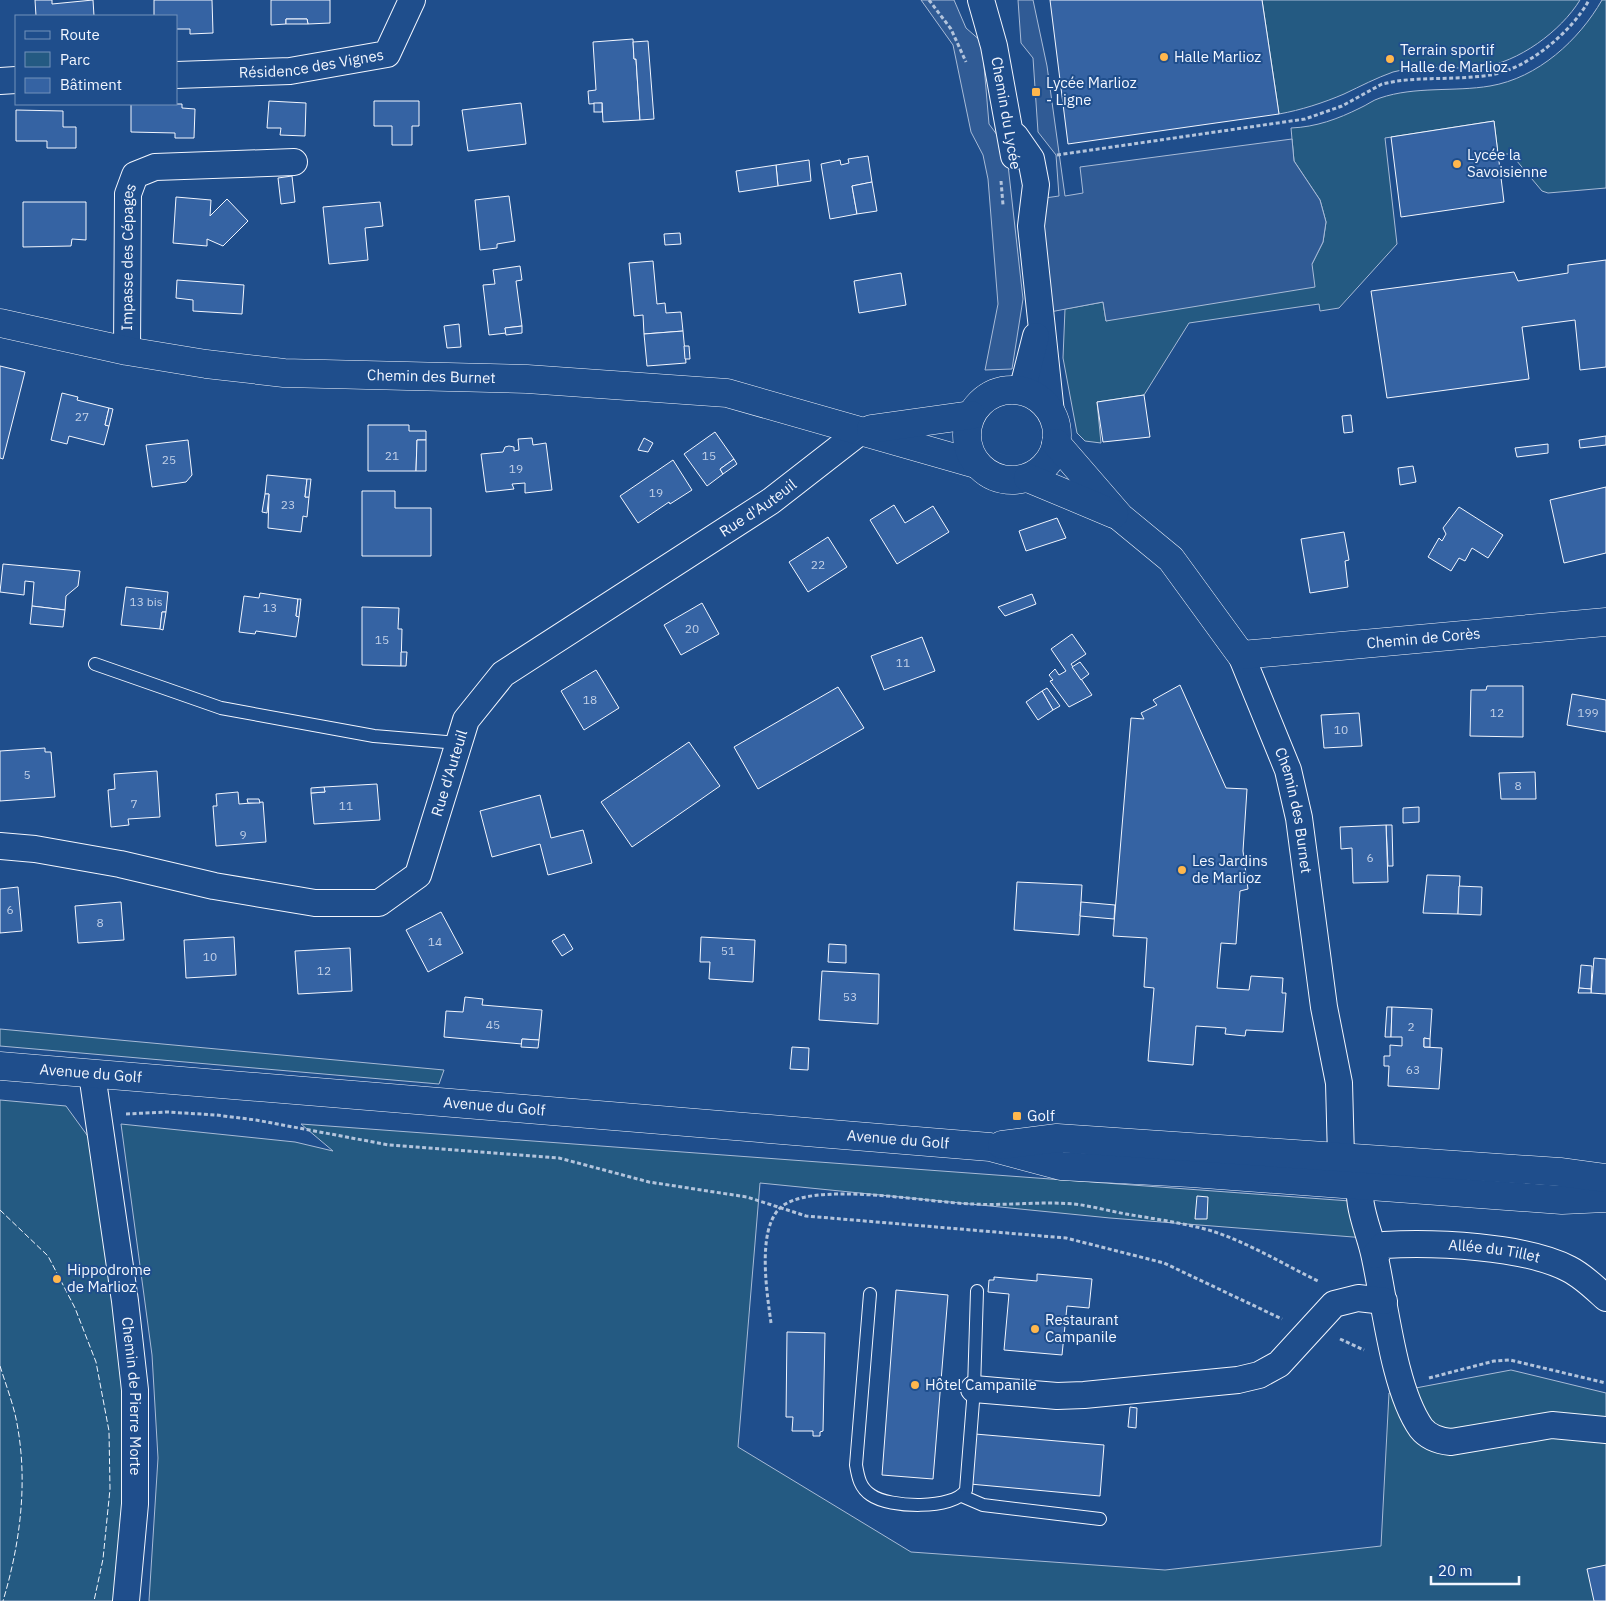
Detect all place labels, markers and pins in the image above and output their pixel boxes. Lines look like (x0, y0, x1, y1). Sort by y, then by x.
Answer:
place label: Terrain sportif Halle de Marlioz (1400, 40, 1508, 76)
place label: Halle Marlioz (1174, 47, 1261, 66)
marker: Halle Marlioz (1158, 51, 1170, 63)
marker: Terrain sportif Halle de Marlioz (1384, 53, 1396, 65)
place label: Lycée Marlioz - Ligne (1046, 73, 1137, 109)
marker: Lycée Marlioz - Ligne (1030, 86, 1042, 98)
place label: Lycée la Savoisienne (1467, 145, 1548, 181)
marker: Lycée la Savoisienne (1451, 158, 1463, 170)
place label: Les Jardins de Marlioz (1192, 851, 1268, 887)
marker: Les Jardins de Marlioz (1176, 864, 1188, 876)
place label: Golf (1027, 1106, 1055, 1125)
marker: Golf (1011, 1110, 1023, 1122)
place label: Hippodrome de Marlioz (67, 1260, 151, 1296)
marker: Hippodrome de Marlioz (51, 1273, 63, 1285)
place label: Restaurant Campanile (1045, 1310, 1119, 1346)
marker: Restaurant Campanile (1029, 1323, 1041, 1335)
place label: Hôtel Campanile (925, 1375, 1037, 1394)
marker: Hôtel Campanile (909, 1379, 921, 1391)

